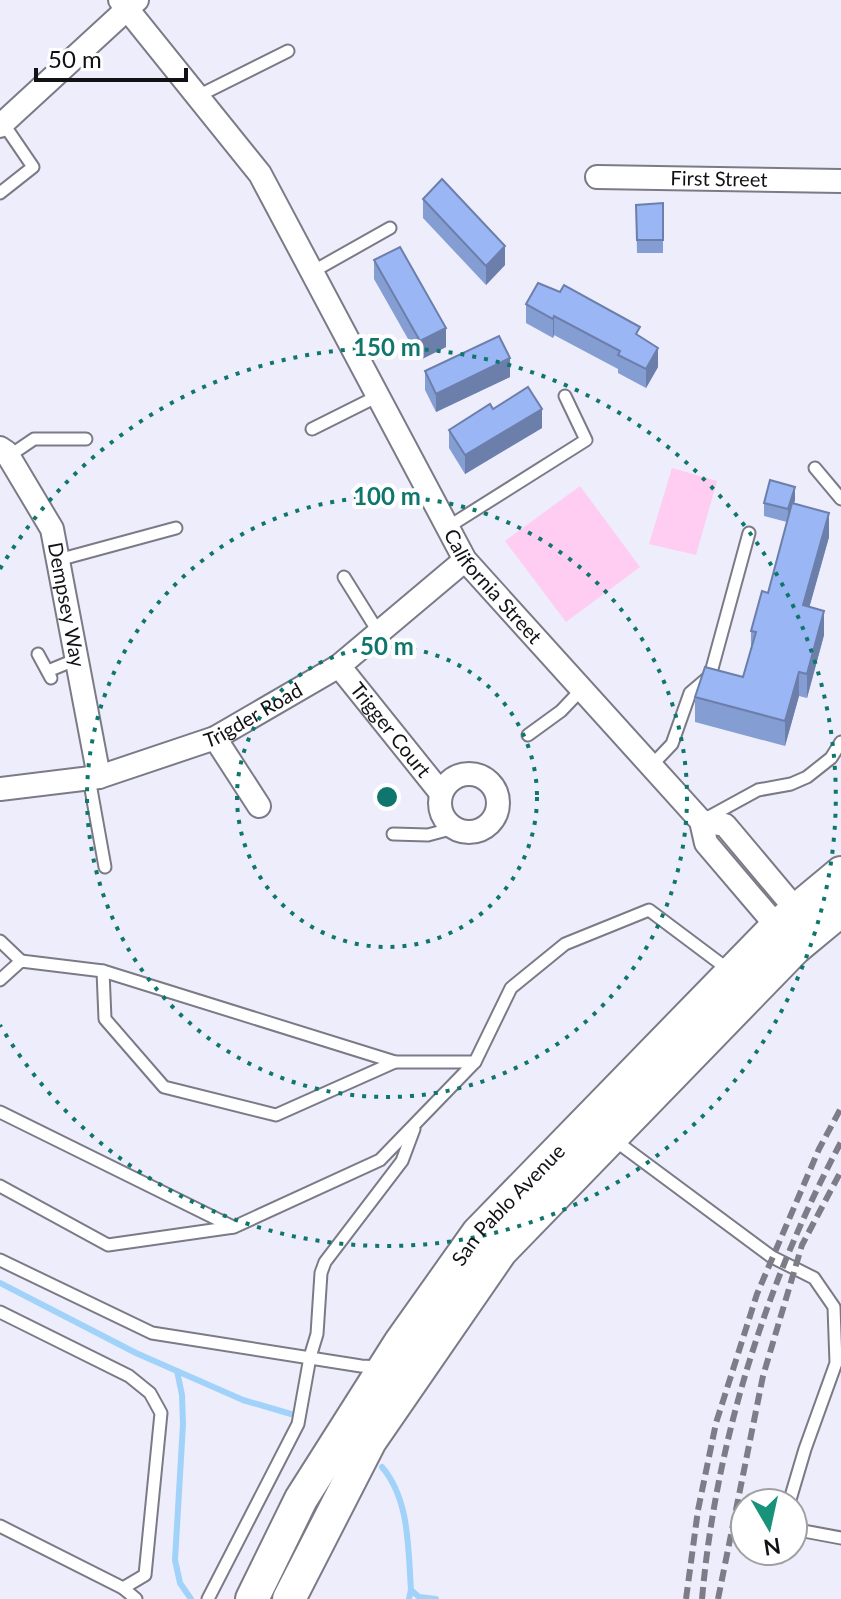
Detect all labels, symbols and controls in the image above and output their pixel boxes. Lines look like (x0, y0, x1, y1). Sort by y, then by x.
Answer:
scale bar (36, 32, 186, 82)
text: 50 m (48, 44, 102, 73)
street label: First Street (670, 165, 768, 191)
text: 150 m (353, 332, 421, 361)
text: 100 m (353, 481, 421, 510)
street label: California Street (440, 524, 547, 648)
street label: Dempsey Way (44, 540, 91, 670)
text: 50 m (360, 631, 414, 660)
street label: Trigder Road (200, 677, 306, 752)
street label: Trigger Court (346, 677, 436, 782)
centre of rings (373, 783, 401, 811)
street label: San Pablo Avenue (446, 1138, 569, 1270)
north arrow (729, 1487, 809, 1567)
text: N (762, 1533, 783, 1562)

